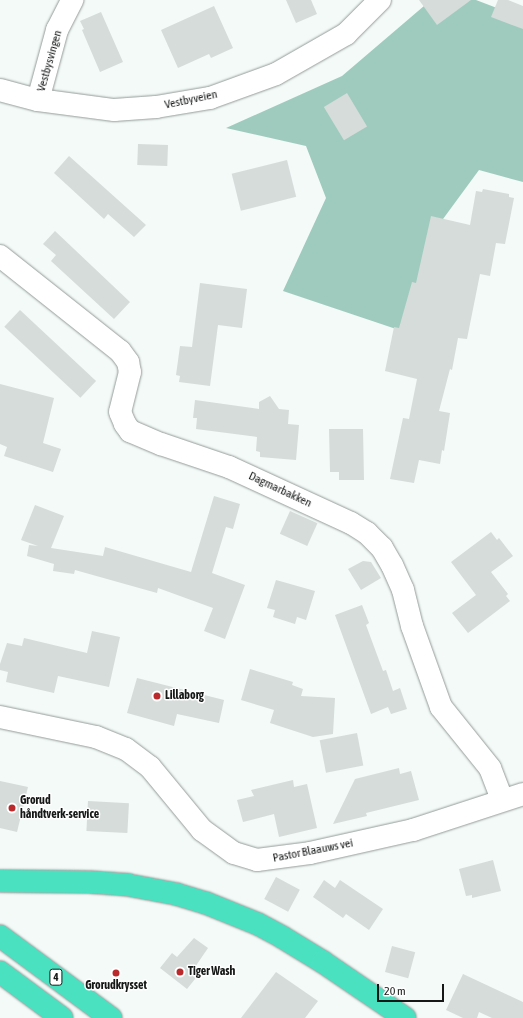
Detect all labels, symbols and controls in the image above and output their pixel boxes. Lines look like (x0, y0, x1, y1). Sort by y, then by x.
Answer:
street label: Vestbysvingen (34, 29, 66, 93)
street label: Vestbyveien (163, 87, 219, 113)
street label: Dagmarbakken (246, 469, 314, 511)
place label: Lillaborg (165, 689, 204, 703)
marker: Lillaborg (152, 691, 162, 701)
place label: Grorud håndtverk-service (20, 794, 99, 822)
marker: Grorud håndtverk-service (7, 803, 17, 813)
street label: Pastor Blaauws vei (272, 836, 354, 866)
place label: Tiger Wash (188, 965, 235, 979)
marker: Tiger Wash (175, 967, 185, 977)
road number: 4 (49, 968, 63, 986)
marker: Grorudkrysset (111, 968, 121, 978)
scale bar (379, 976, 446, 1002)
place label: Grorudkrysset (85, 979, 147, 993)
text: 20 m (384, 984, 406, 998)

